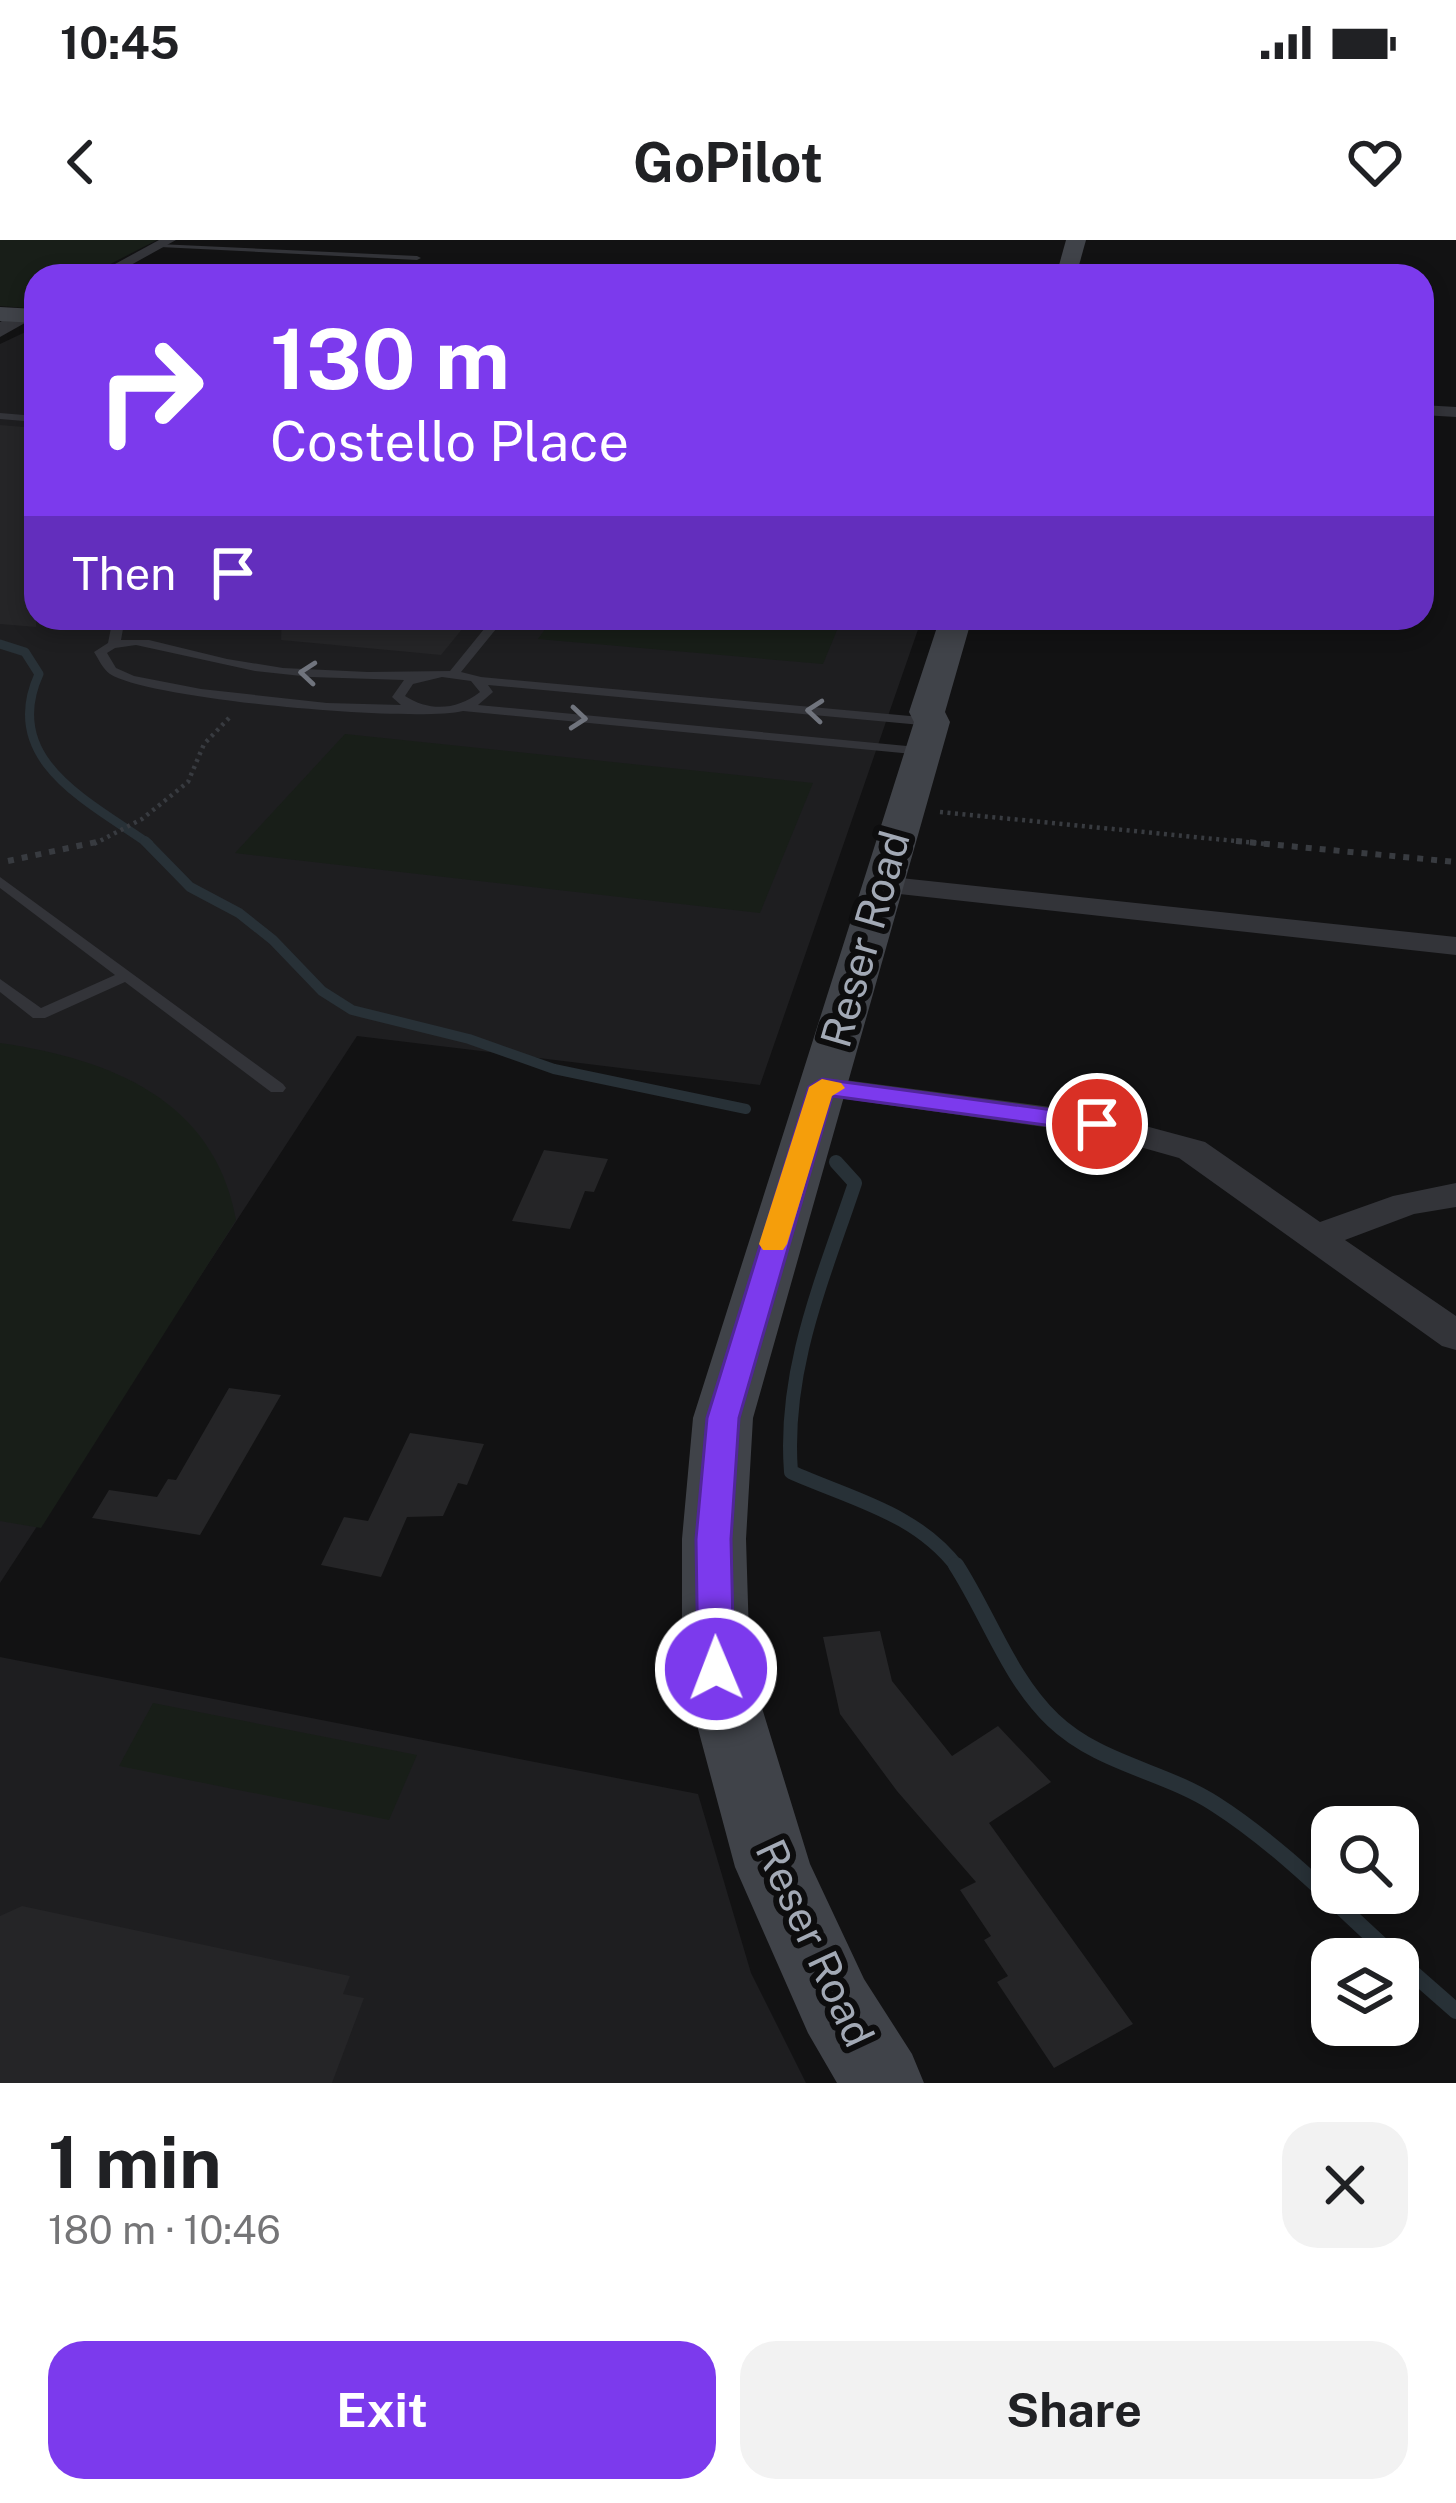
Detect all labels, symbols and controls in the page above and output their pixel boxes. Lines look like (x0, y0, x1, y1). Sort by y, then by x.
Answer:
text: 10:45 (60, 16, 180, 69)
icon: back (48, 129, 114, 195)
icon: heart (1342, 129, 1408, 195)
text: GoPilot (633, 131, 823, 194)
text: 130 m (270, 309, 510, 408)
icon: right (72, 312, 228, 468)
text: Costello Place (270, 410, 629, 473)
icon: arrive (200, 540, 266, 606)
text: Then (72, 547, 176, 600)
one-way arrow (298, 661, 317, 686)
one-way arrow (805, 699, 824, 724)
one-way arrow (569, 705, 588, 730)
street label: Reser Road (810, 825, 919, 1053)
pin (1046, 1073, 1148, 1175)
icon: arrive (1064, 1091, 1130, 1157)
position arrow (653, 1606, 779, 1732)
map controls (1311, 1806, 1419, 2046)
button: search (1311, 1806, 1419, 1914)
street label: Reser Road (746, 1832, 885, 2054)
button: layers (1311, 1938, 1419, 2046)
text: 1 min (48, 2120, 222, 2204)
button: close (1282, 2122, 1408, 2248)
text: 180 m · 10:46 (48, 2207, 281, 2253)
button: Exit (48, 2341, 716, 2479)
button: Share (740, 2341, 1408, 2479)

